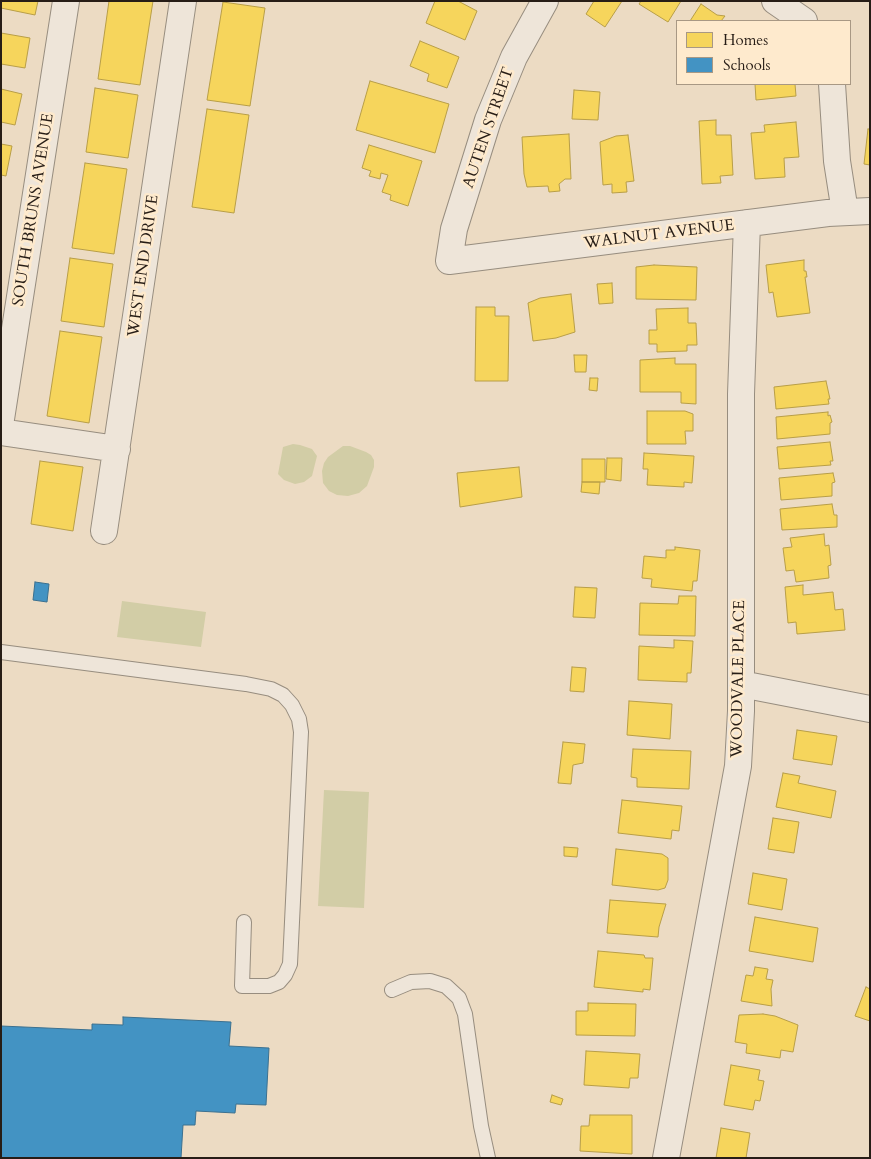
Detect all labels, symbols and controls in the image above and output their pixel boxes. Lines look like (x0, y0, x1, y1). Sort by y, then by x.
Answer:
legend (676, 20, 851, 85)
text: Homes (723, 30, 768, 50)
text: Schools (723, 55, 771, 75)
street label: AUTEN STREET (459, 65, 519, 191)
street label: SOUTH BRUNS AVENUE (9, 112, 59, 308)
street label: WEST END DRIVE (125, 194, 163, 338)
street label: WALNUT AVENUE (583, 216, 735, 254)
street label: WOODVALE PLACE (728, 600, 750, 758)

